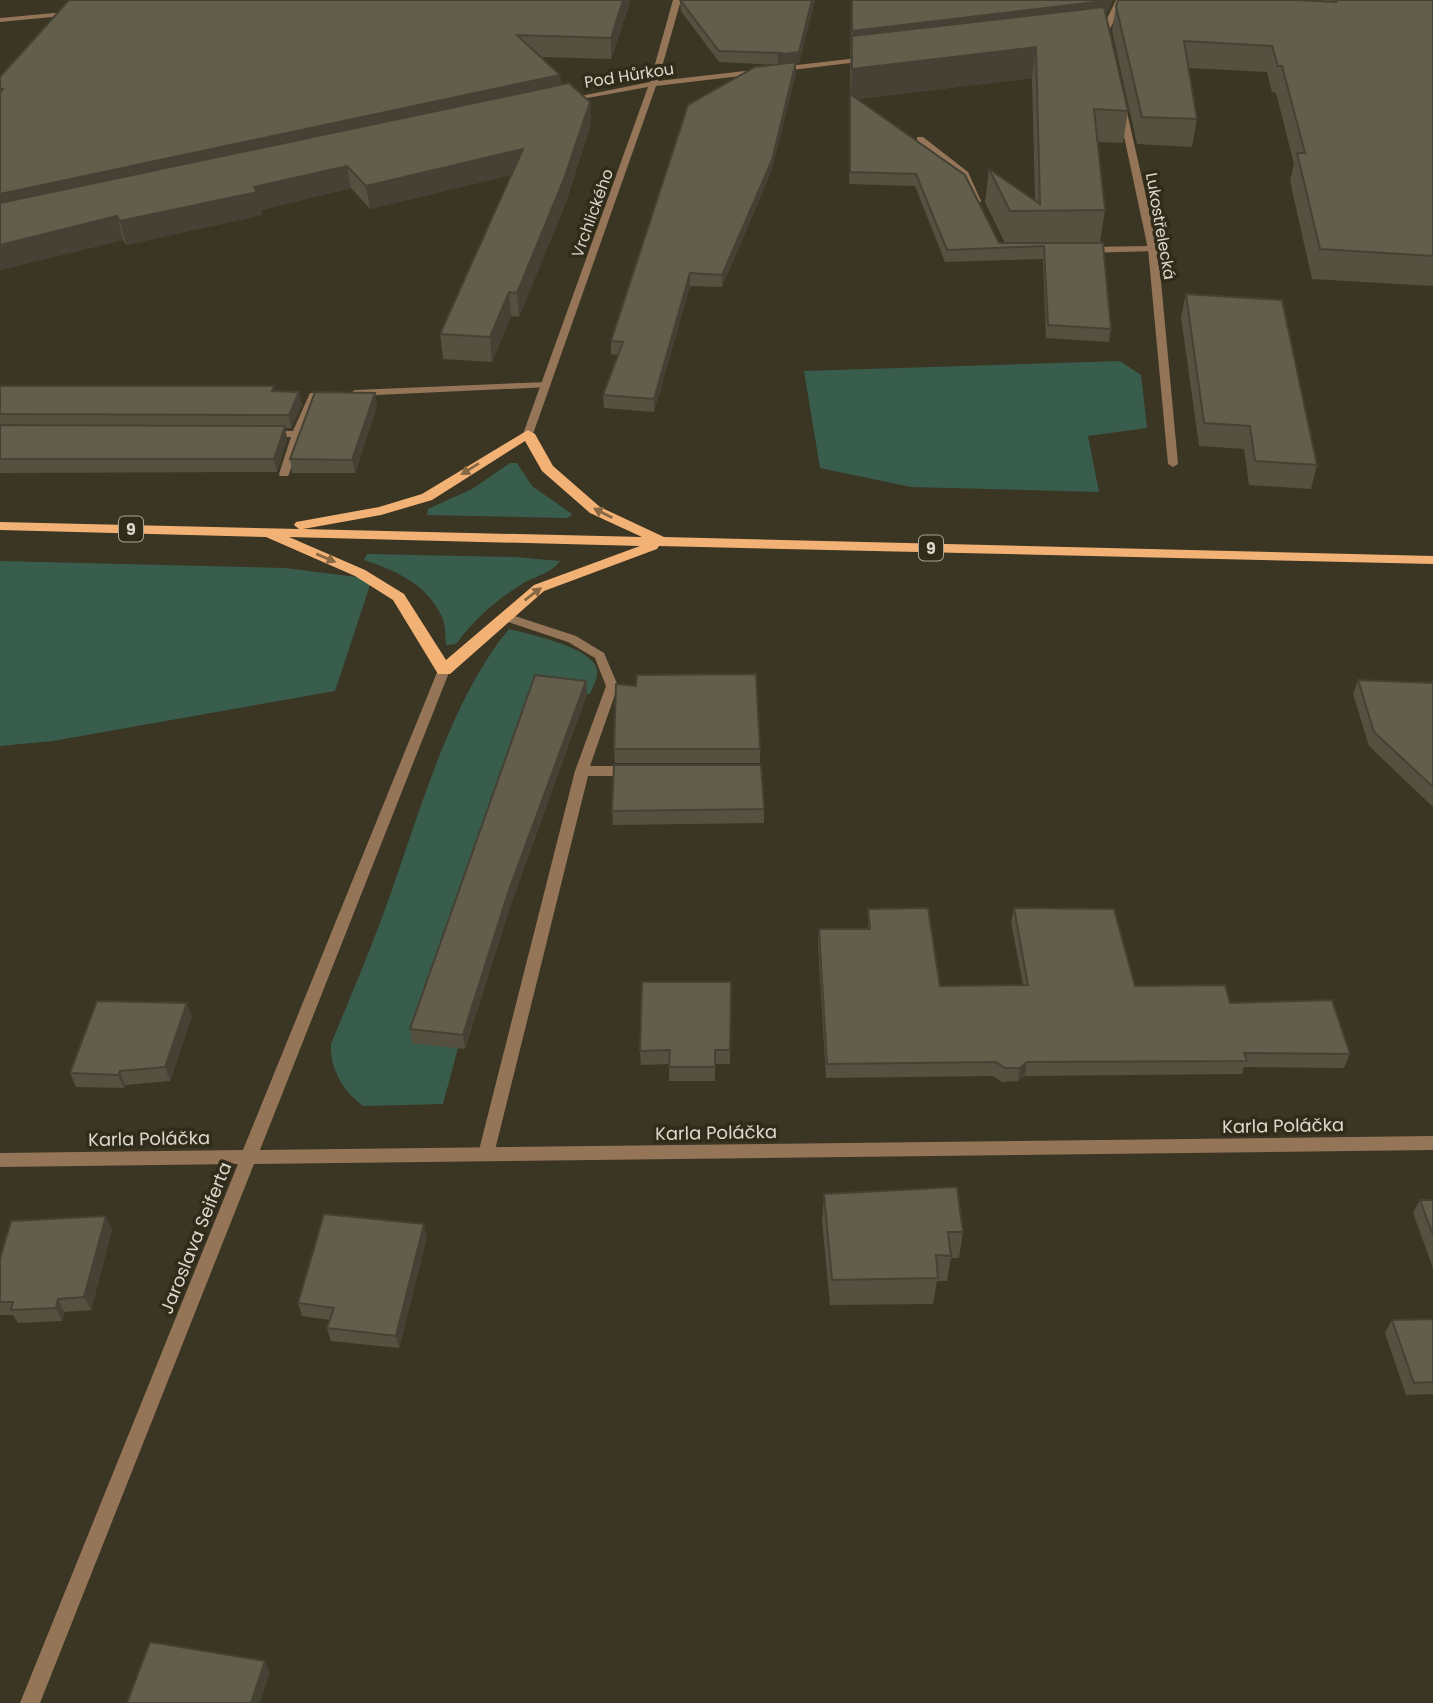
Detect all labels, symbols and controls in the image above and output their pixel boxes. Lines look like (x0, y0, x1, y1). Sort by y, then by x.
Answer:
street label: Pod Hůrkou (583, 57, 676, 94)
street label: Vrchlického (566, 166, 619, 261)
street label: Lukostřelecká (1140, 171, 1181, 281)
one-way arrow (460, 463, 479, 476)
one-way arrow (593, 508, 613, 519)
road number: 9 (119, 516, 143, 542)
road number: 9 (919, 536, 943, 561)
one-way arrow (315, 553, 336, 564)
one-way arrow (524, 586, 542, 601)
street label: Karla Poláčka (1222, 1112, 1344, 1139)
street label: Karla Poláčka (655, 1119, 777, 1146)
street label: Karla Poláčka (88, 1125, 210, 1152)
street label: Jaroslava Seiferta (154, 1158, 237, 1317)

